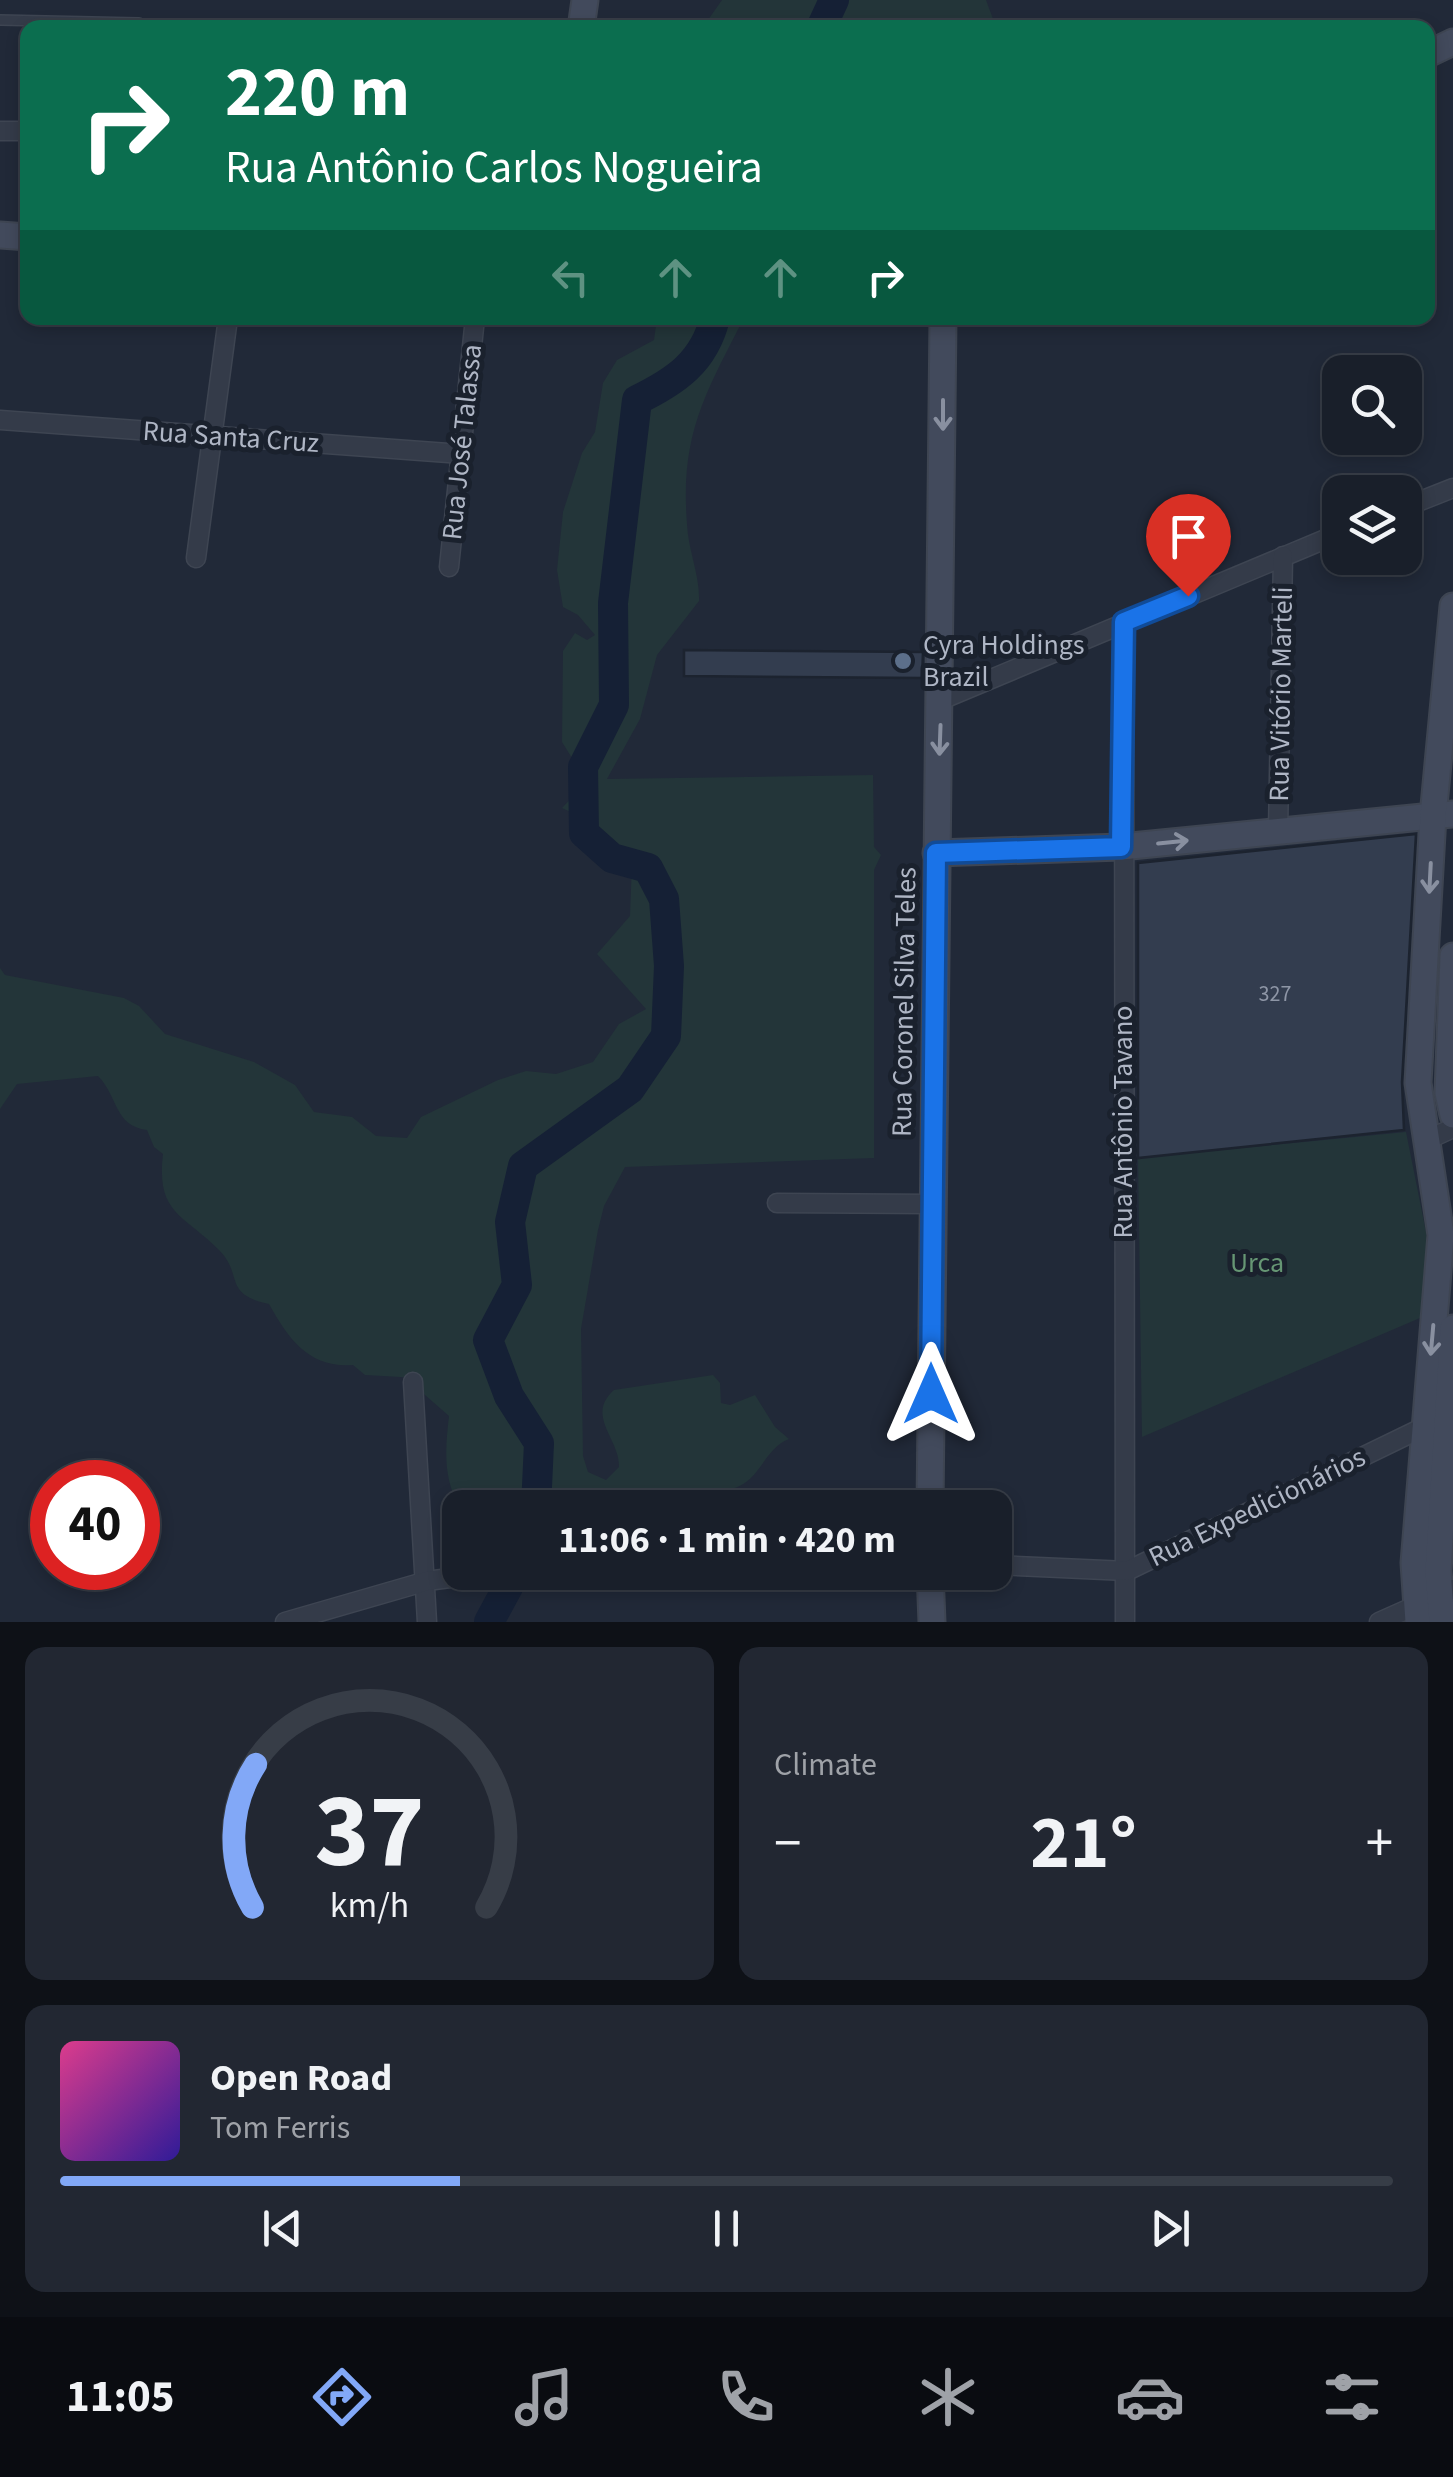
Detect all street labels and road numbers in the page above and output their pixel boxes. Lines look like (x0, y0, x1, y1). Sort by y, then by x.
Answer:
street label: Rua José Talassa (432, 342, 492, 542)
street label: Rua Santa Cruz (141, 411, 321, 463)
street label: Rua Vitório Marteli (1259, 586, 1303, 802)
street label: Rua Coronel Silva Teles (882, 867, 926, 1137)
street label: Rua Antônio Tavano (1103, 1006, 1143, 1238)
street label: Rua Expedicionários (1142, 1437, 1372, 1577)

